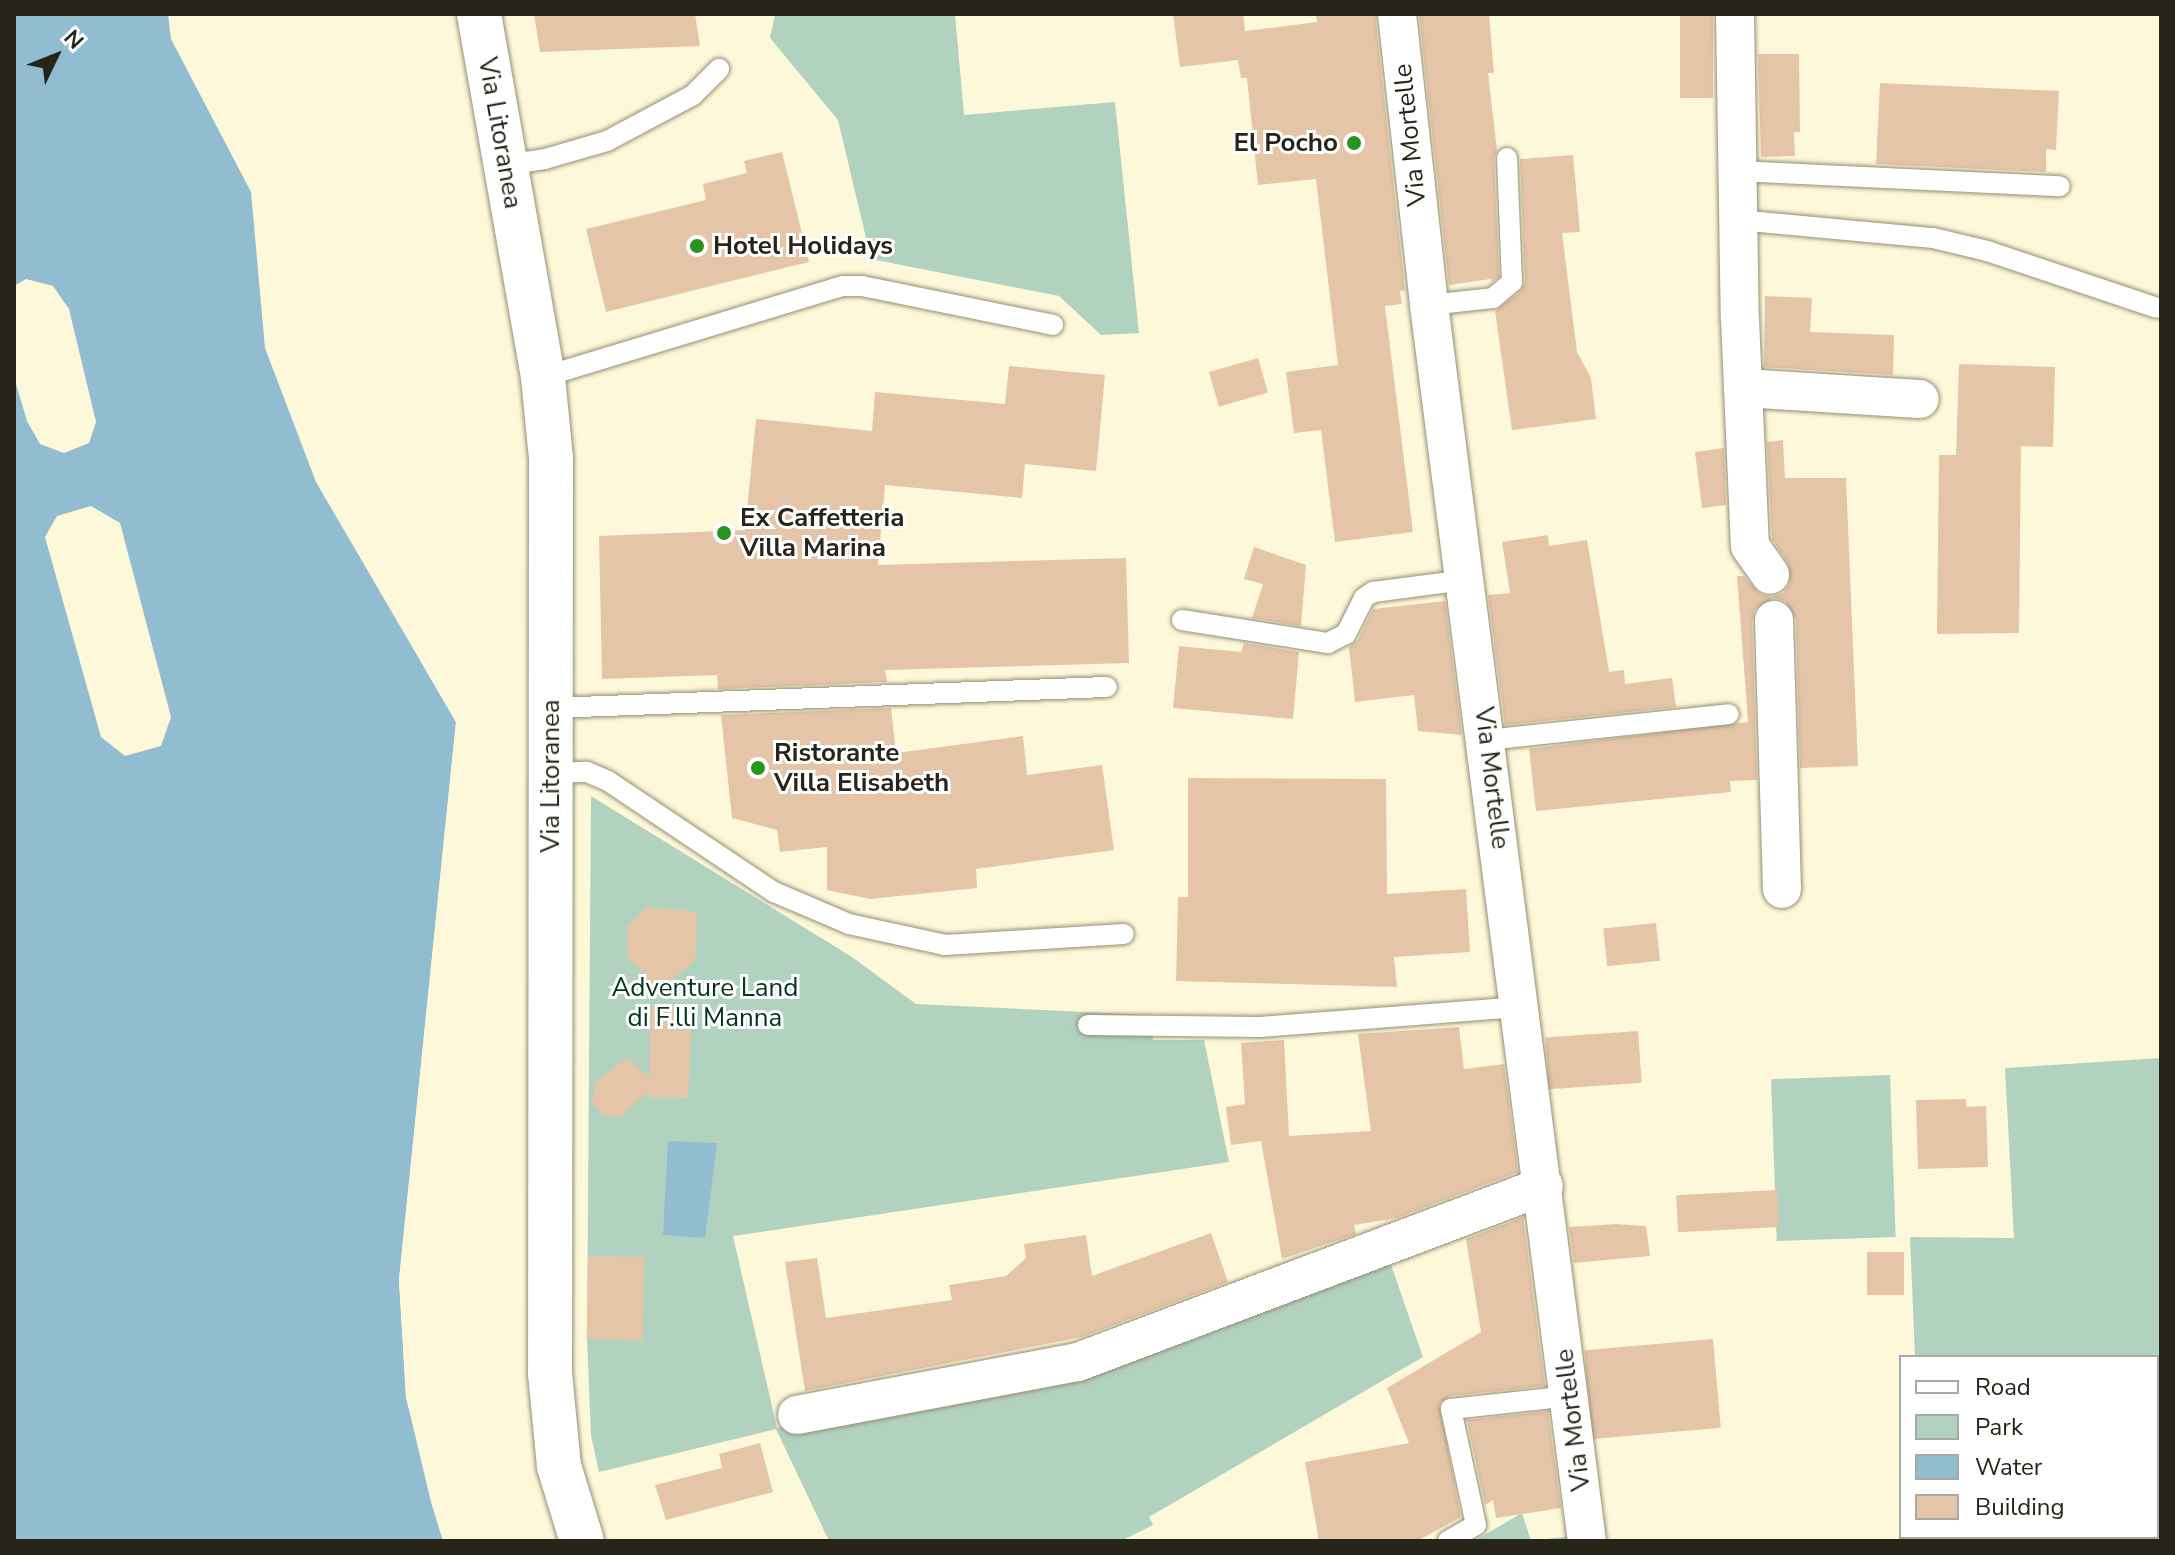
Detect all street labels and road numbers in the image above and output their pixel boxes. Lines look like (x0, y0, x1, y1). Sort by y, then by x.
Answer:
street label: Via Litoranea (471, 55, 529, 211)
street label: Via Mortelle (1387, 62, 1433, 208)
street label: Via Litoranea (535, 699, 567, 853)
street label: Via Mortelle (1468, 705, 1516, 851)
street label: Via Mortelle (1549, 1347, 1597, 1493)

